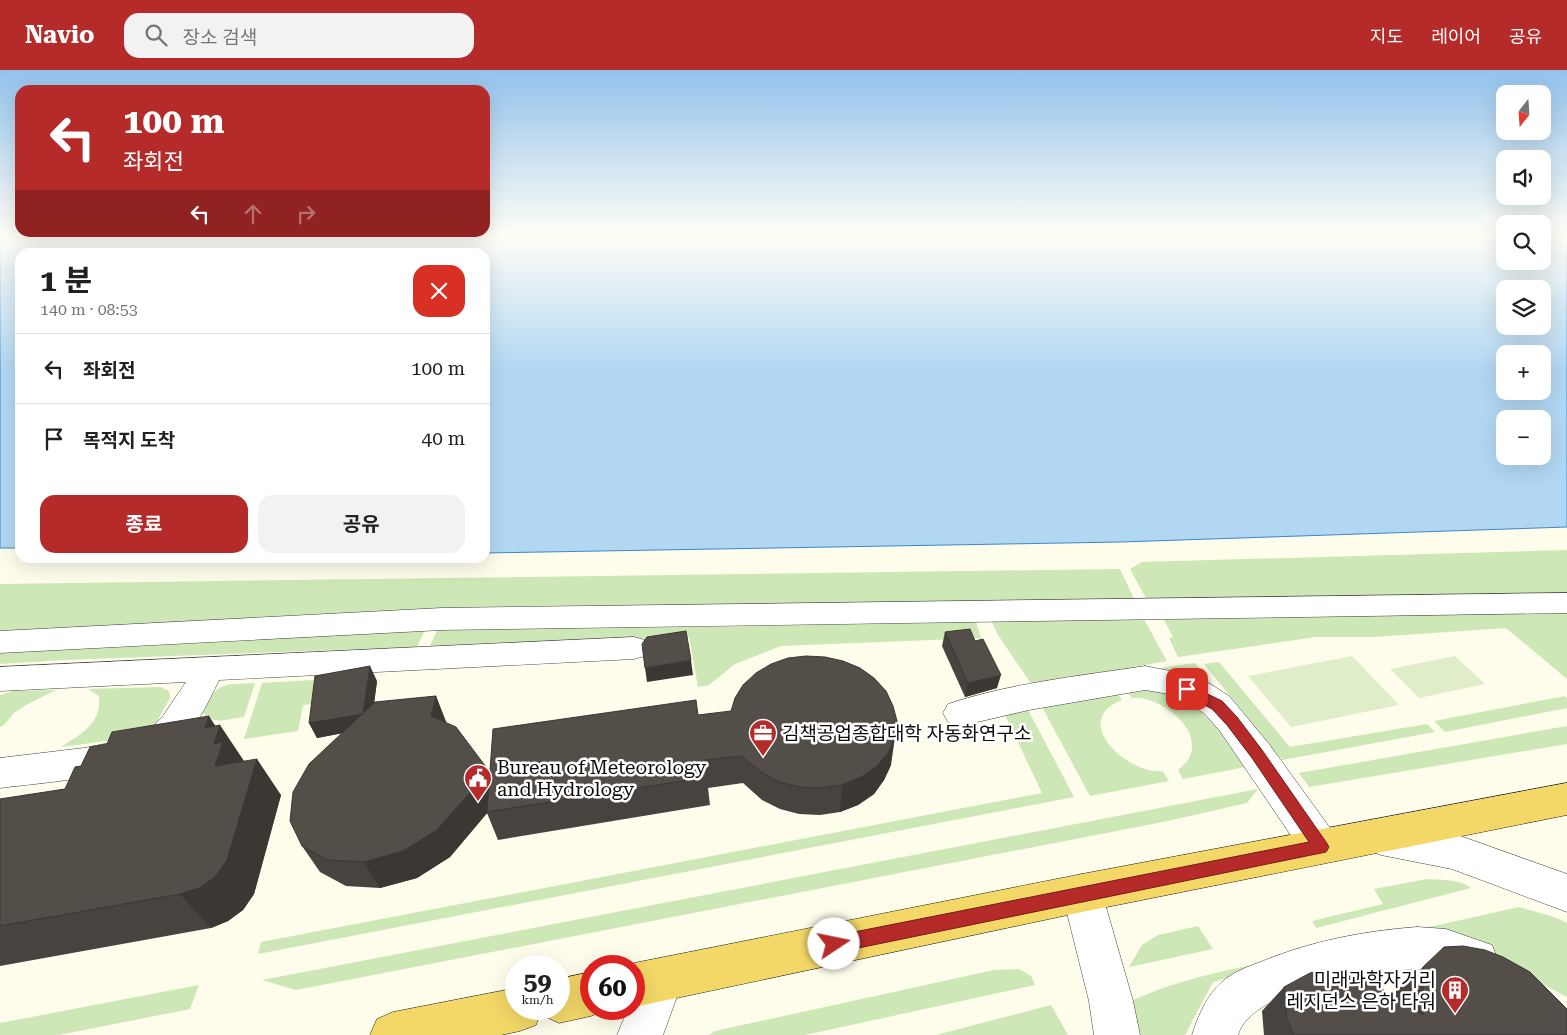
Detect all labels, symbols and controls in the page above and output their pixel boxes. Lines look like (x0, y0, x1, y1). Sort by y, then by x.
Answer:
search box (124, 13, 474, 58)
text: Navio (25, 21, 94, 49)
icon: search (142, 21, 170, 49)
text: 장소 검색 (182, 26, 257, 49)
text: 지도 (1370, 26, 1403, 47)
text: 레이어 (1431, 26, 1481, 47)
text: 공유 (1509, 26, 1542, 47)
north arrow (1496, 85, 1551, 140)
map controls (1496, 85, 1551, 465)
text: 100 m (123, 101, 224, 142)
icon: left (40, 105, 105, 170)
text: 좌회전 (123, 149, 184, 174)
button: sound (1496, 150, 1551, 205)
icon: left (186, 200, 214, 228)
icon: ahead (239, 200, 267, 228)
icon: right (292, 200, 320, 228)
button: search (1496, 215, 1551, 270)
text: 1 분 (40, 263, 92, 298)
button: close (413, 265, 465, 317)
button: layers (1496, 280, 1551, 335)
text: 140 m · 08:53 (40, 300, 138, 319)
button: + (1496, 345, 1551, 400)
icon: left (40, 355, 68, 383)
text: 100 m (411, 357, 465, 380)
text: 좌회전 (83, 359, 135, 382)
button: − (1496, 410, 1551, 465)
icon: arrive (40, 425, 68, 453)
text: 40 m (422, 427, 465, 450)
text: 목적지 도착 (83, 429, 175, 452)
button: 종료 (40, 495, 248, 553)
button: 공유 (258, 495, 465, 553)
pin (1166, 668, 1208, 710)
icon: arrive (1173, 675, 1201, 703)
office icon: 김책공업종합대학 자동화연구소 (748, 718, 778, 757)
place label: 김책공업종합대학 자동화연구소 (782, 722, 1032, 745)
place label: Bureau of Meteorology and Hydrology (497, 756, 707, 801)
public building icon: Bureau of Meteorology and Hydrology (463, 763, 493, 802)
position arrow (807, 917, 859, 969)
speed limit sign: 60 (580, 955, 645, 1020)
text: 59 (523, 967, 552, 996)
place label: 미래과학자거리 레지던스 은하 타워 (1287, 968, 1436, 1013)
building icon: 미래과학자거리 레지던스 은하 타워 (1440, 975, 1470, 1014)
text: km/h (521, 993, 554, 1007)

